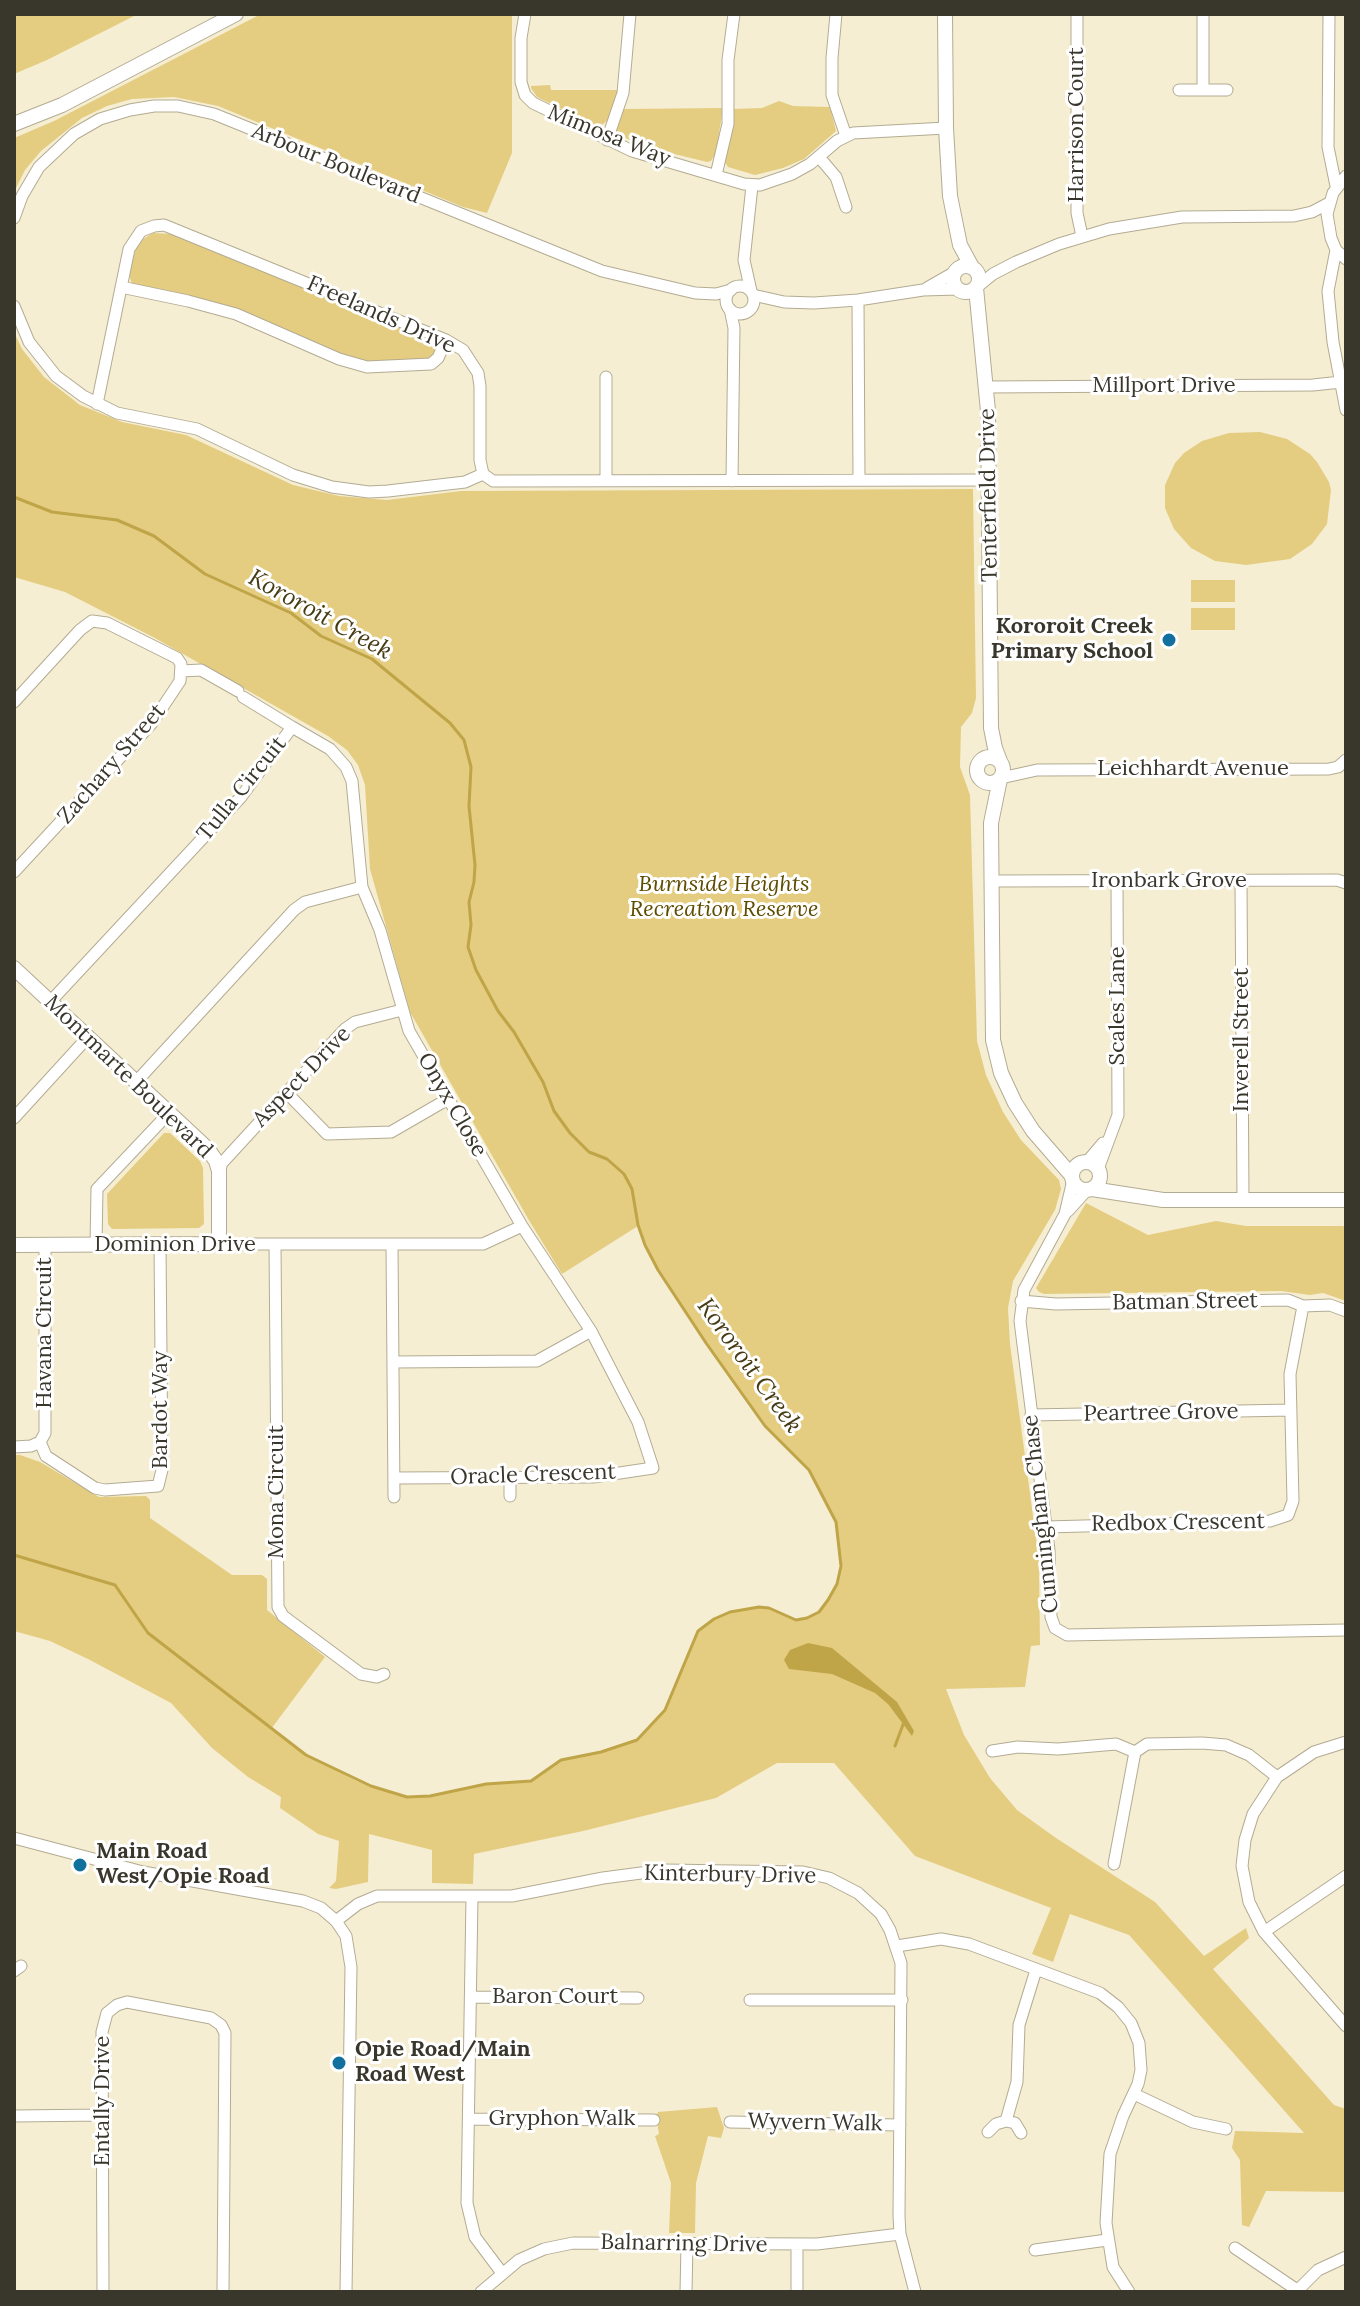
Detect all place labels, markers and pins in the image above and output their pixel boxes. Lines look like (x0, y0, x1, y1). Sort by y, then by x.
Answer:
place label: Kororoit Creek Primary School (991, 614, 1153, 666)
marker: Kororoit Creek Primary School (1160, 631, 1178, 649)
place label: Main Road West/Opie Road (96, 1839, 270, 1890)
marker: Main Road West/Opie Road (71, 1856, 89, 1874)
place label: Opie Road/Main Road West (355, 2037, 531, 2088)
marker: Opie Road/Main Road West (330, 2054, 348, 2072)

